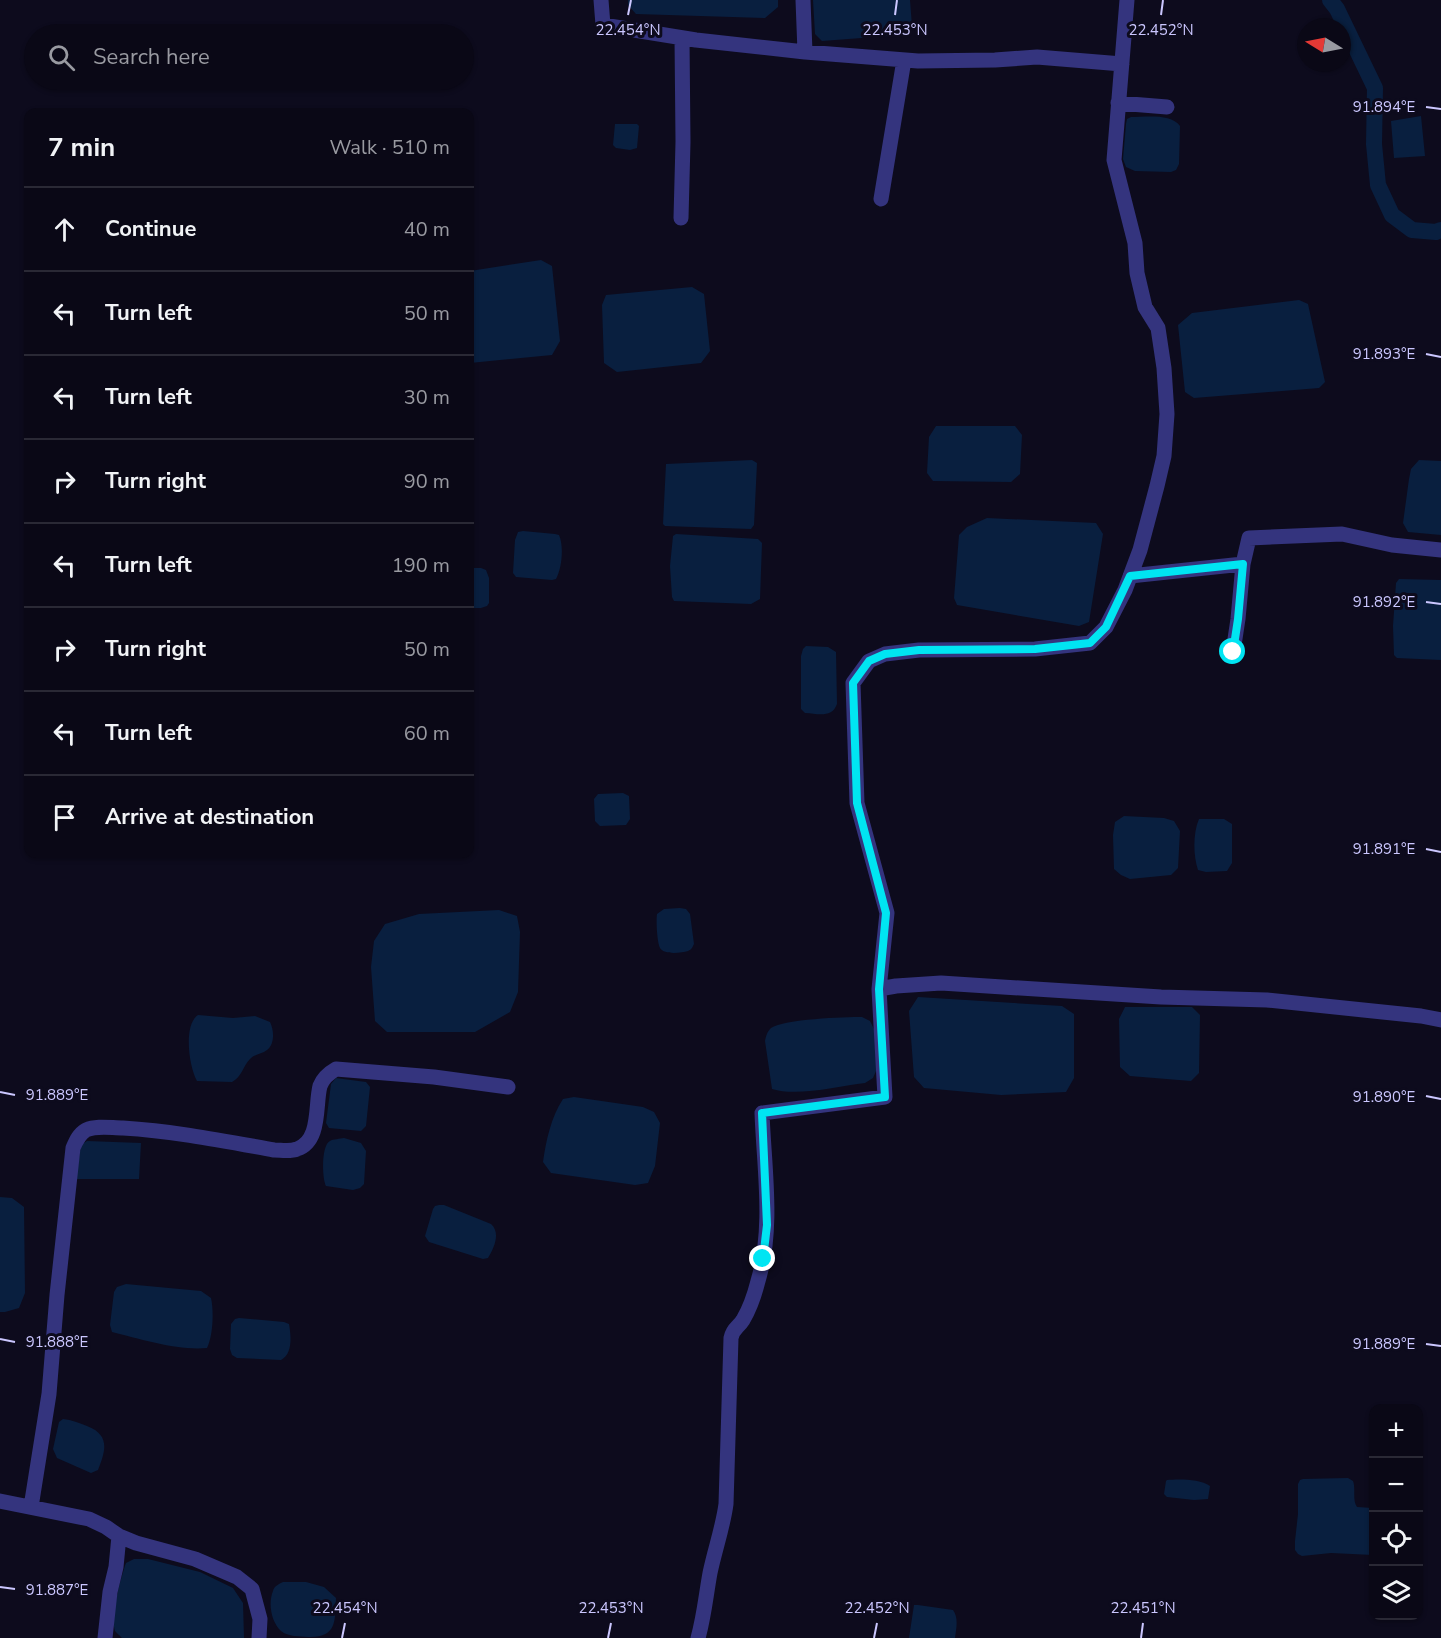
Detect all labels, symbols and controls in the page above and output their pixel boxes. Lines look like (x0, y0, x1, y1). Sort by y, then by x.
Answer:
north arrow (1297, 18, 1351, 72)
text: 22.454°N (595, 20, 661, 40)
text: 22.453°N (862, 20, 928, 40)
text: 22.452°N (1128, 20, 1194, 40)
search box (24, 24, 474, 90)
icon: search (45, 41, 78, 74)
text: Search here (93, 42, 210, 72)
text: 91.894°E (1353, 97, 1415, 117)
text: 7 min (48, 130, 115, 165)
text: Walk · 510 m (330, 134, 450, 161)
icon: ahead (48, 213, 81, 246)
text: Continue (105, 214, 196, 244)
text: 40 m (404, 216, 450, 243)
icon: left (48, 297, 81, 330)
text: Turn left (105, 298, 192, 328)
text: 50 m (404, 300, 450, 327)
text: 91.893°E (1353, 344, 1415, 364)
icon: left (48, 381, 81, 414)
text: Turn left (105, 382, 192, 412)
text: 30 m (404, 384, 450, 411)
icon: right (48, 465, 81, 498)
text: Turn right (105, 466, 206, 496)
text: 90 m (404, 468, 450, 495)
icon: left (48, 549, 81, 582)
text: Turn left (105, 550, 192, 580)
text: 190 m (392, 552, 450, 579)
text: 91.892°E (1353, 592, 1415, 612)
icon: right (48, 633, 81, 666)
text: Turn right (105, 634, 206, 664)
text: 50 m (404, 636, 450, 663)
route start (1219, 638, 1245, 664)
icon: left (48, 717, 81, 750)
text: Turn left (105, 718, 192, 748)
text: 60 m (404, 720, 450, 747)
icon: arrive (48, 801, 81, 834)
text: Arrive at destination (105, 802, 314, 832)
text: 91.891°E (1353, 839, 1415, 859)
text: 91.889°E (26, 1085, 88, 1105)
text: 91.890°E (1353, 1087, 1415, 1107)
route end (749, 1245, 775, 1271)
text: 91.888°E (26, 1332, 88, 1352)
text: 91.889°E (1353, 1334, 1415, 1354)
map controls (1369, 1404, 1423, 1620)
button: + (1369, 1404, 1423, 1458)
button: − (1369, 1458, 1423, 1512)
button: locate (1369, 1512, 1423, 1566)
button: layers (1369, 1566, 1423, 1620)
text: 91.887°E (26, 1580, 88, 1600)
text: 22.454°N (312, 1598, 378, 1618)
text: 22.453°N (578, 1598, 644, 1618)
text: 22.452°N (844, 1598, 910, 1618)
text: 22.451°N (1110, 1598, 1176, 1618)

